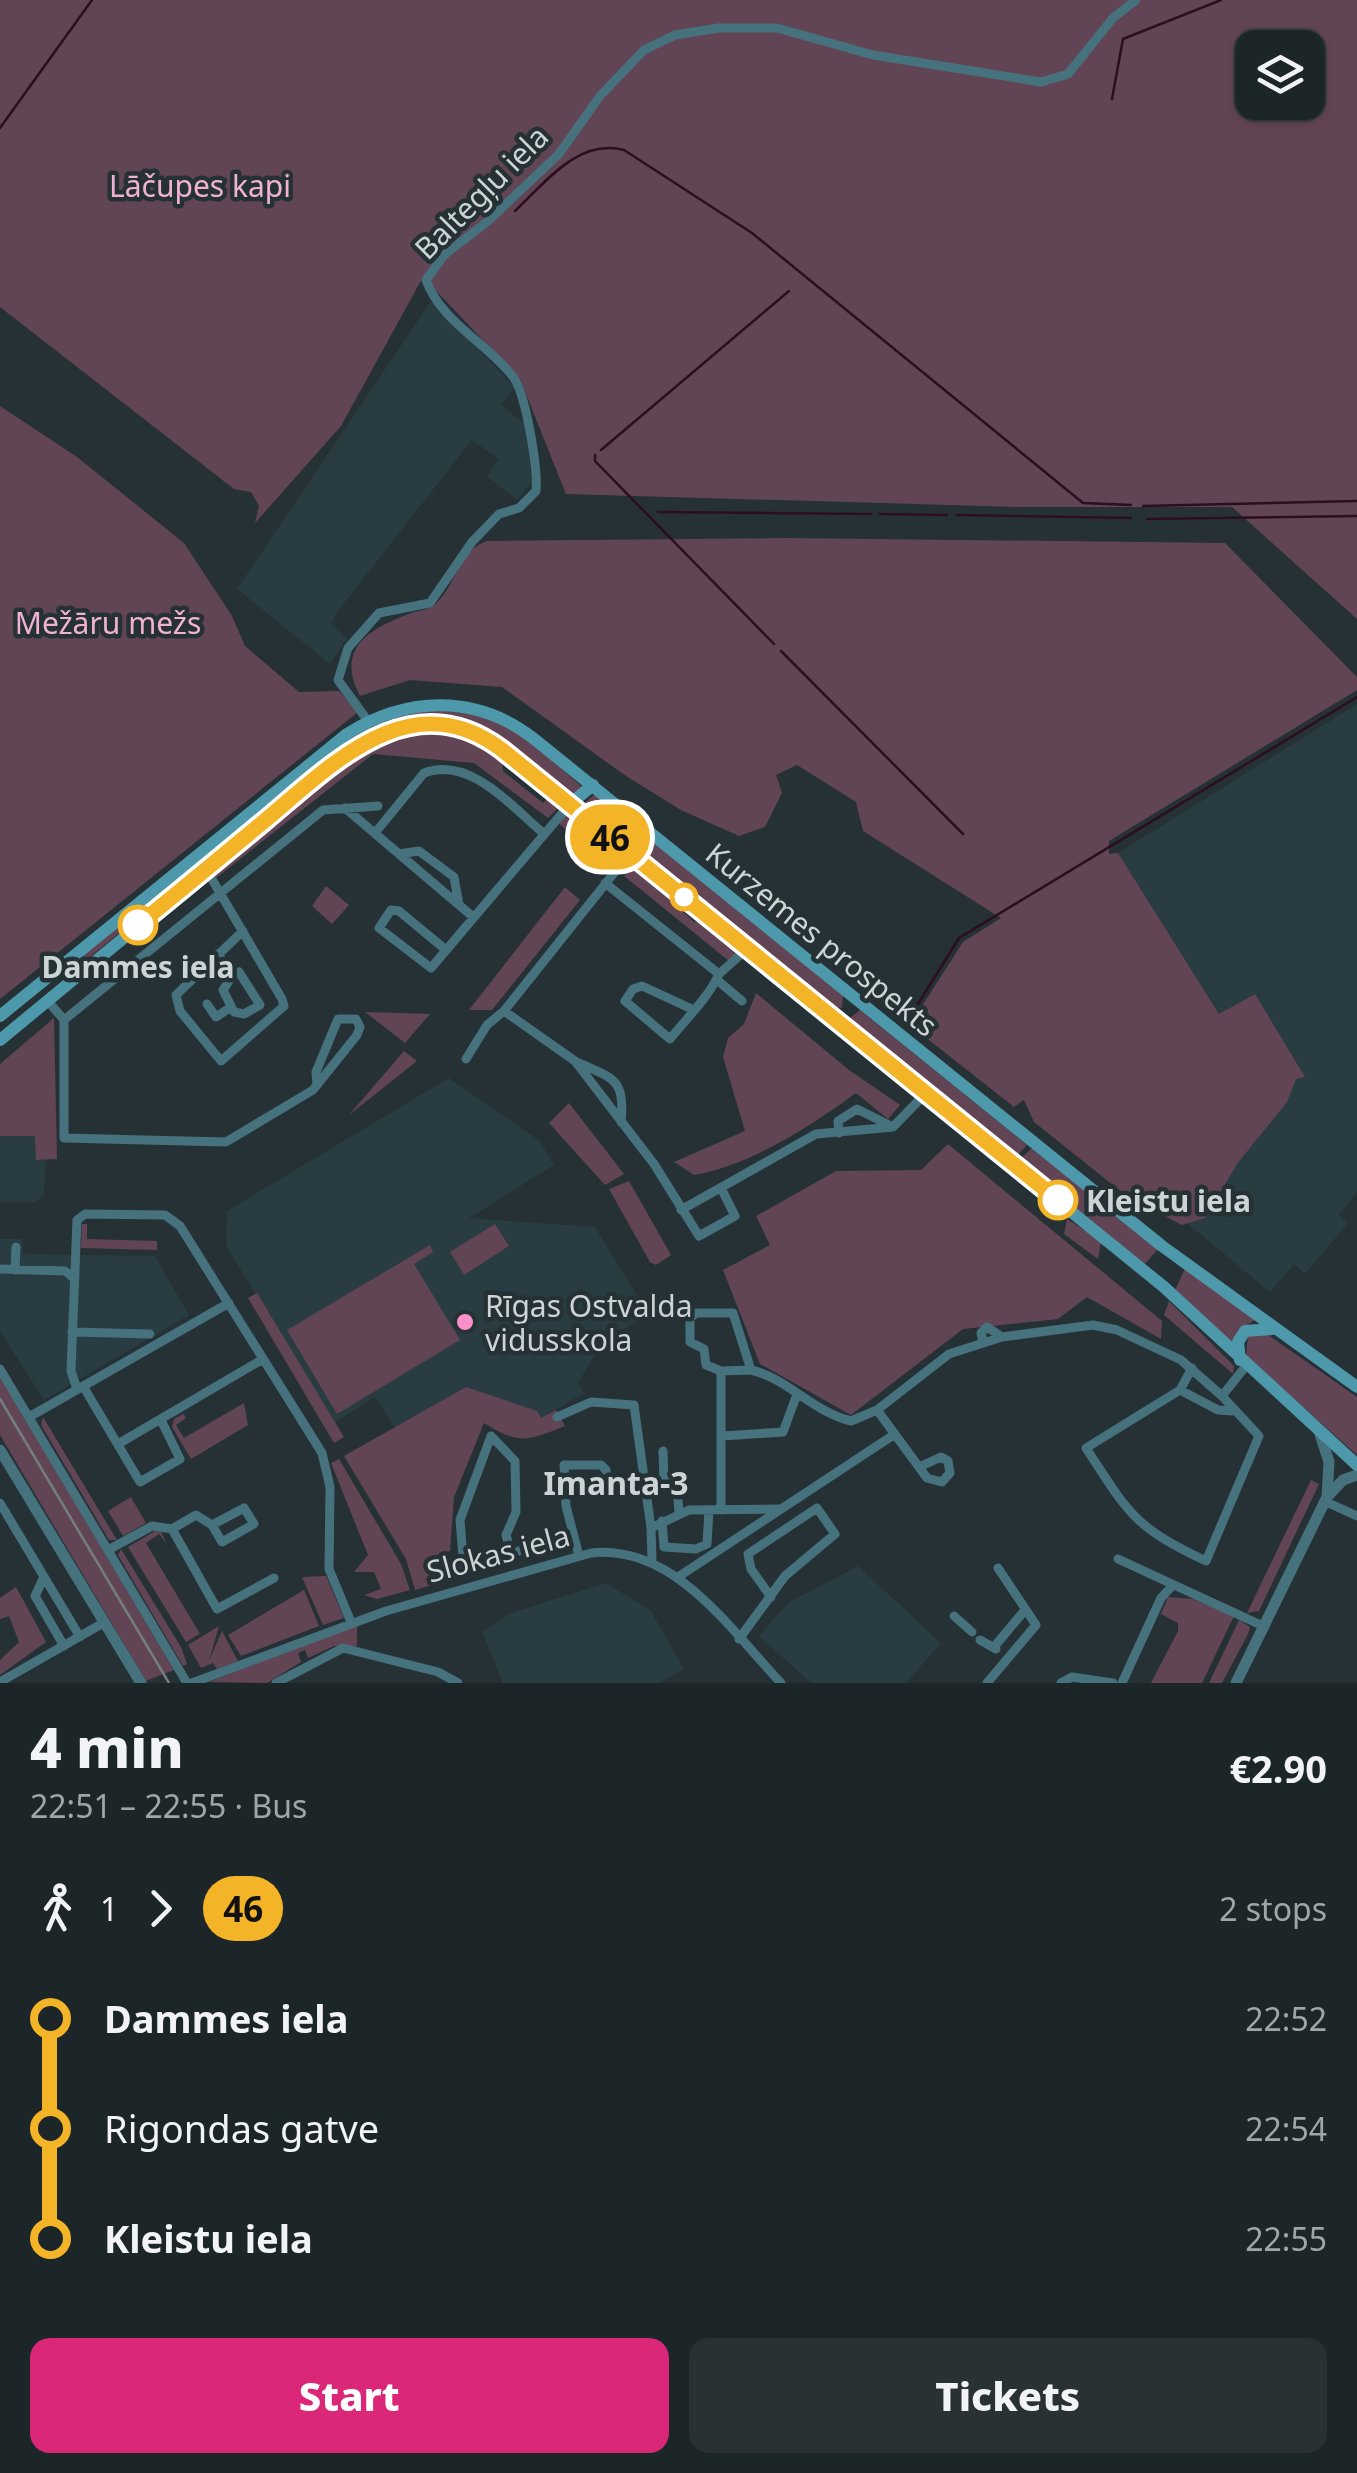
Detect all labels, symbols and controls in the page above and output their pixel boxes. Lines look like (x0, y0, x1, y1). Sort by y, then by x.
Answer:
map controls (1235, 30, 1325, 120)
button: layers (1235, 30, 1325, 120)
street label: Baltegļu iela (405, 116, 557, 268)
park label: Lāčupes kapi (109, 165, 291, 206)
park label: Mežāru mežs (15, 602, 201, 643)
line badge: 46 (565, 804, 655, 870)
text: 46 (590, 814, 630, 861)
street label: Kurzemes prospekts (698, 833, 946, 1045)
unlabelled marker (671, 884, 697, 910)
marker: Dammes iela (119, 906, 157, 944)
place label: Dammes iela (42, 946, 235, 987)
place label: Kleistu iela (1086, 1180, 1251, 1221)
marker: Kleistu iela (1039, 1181, 1077, 1219)
place label: Rīgas Ostvalda vidusskola (485, 1285, 693, 1360)
marker: Rīgas Ostvalda vidusskola (454, 1311, 476, 1333)
district label: Imanta-3 (543, 1461, 689, 1504)
street label: Slokas iela (422, 1514, 574, 1592)
text: 4 min (30, 1709, 184, 1784)
text: €2.90 (1229, 1742, 1327, 1794)
text: 22:51 – 22:55 · Bus (30, 1784, 307, 1827)
icon: walk (30, 1881, 85, 1936)
icon: forward (133, 1881, 188, 1936)
text: 46 (223, 1885, 263, 1932)
text: 1 (100, 1887, 118, 1930)
text: 2 stops (1219, 1887, 1327, 1930)
text: Dammes iela (104, 1992, 348, 2044)
text: 22:52 (1245, 1997, 1327, 2040)
text: Rigondas gatve (104, 2102, 379, 2154)
text: 22:54 (1245, 2107, 1327, 2150)
text: Kleistu iela (104, 2212, 313, 2264)
text: 22:55 (1245, 2217, 1327, 2260)
button: Start (30, 2338, 669, 2453)
button: Tickets (689, 2338, 1327, 2453)

